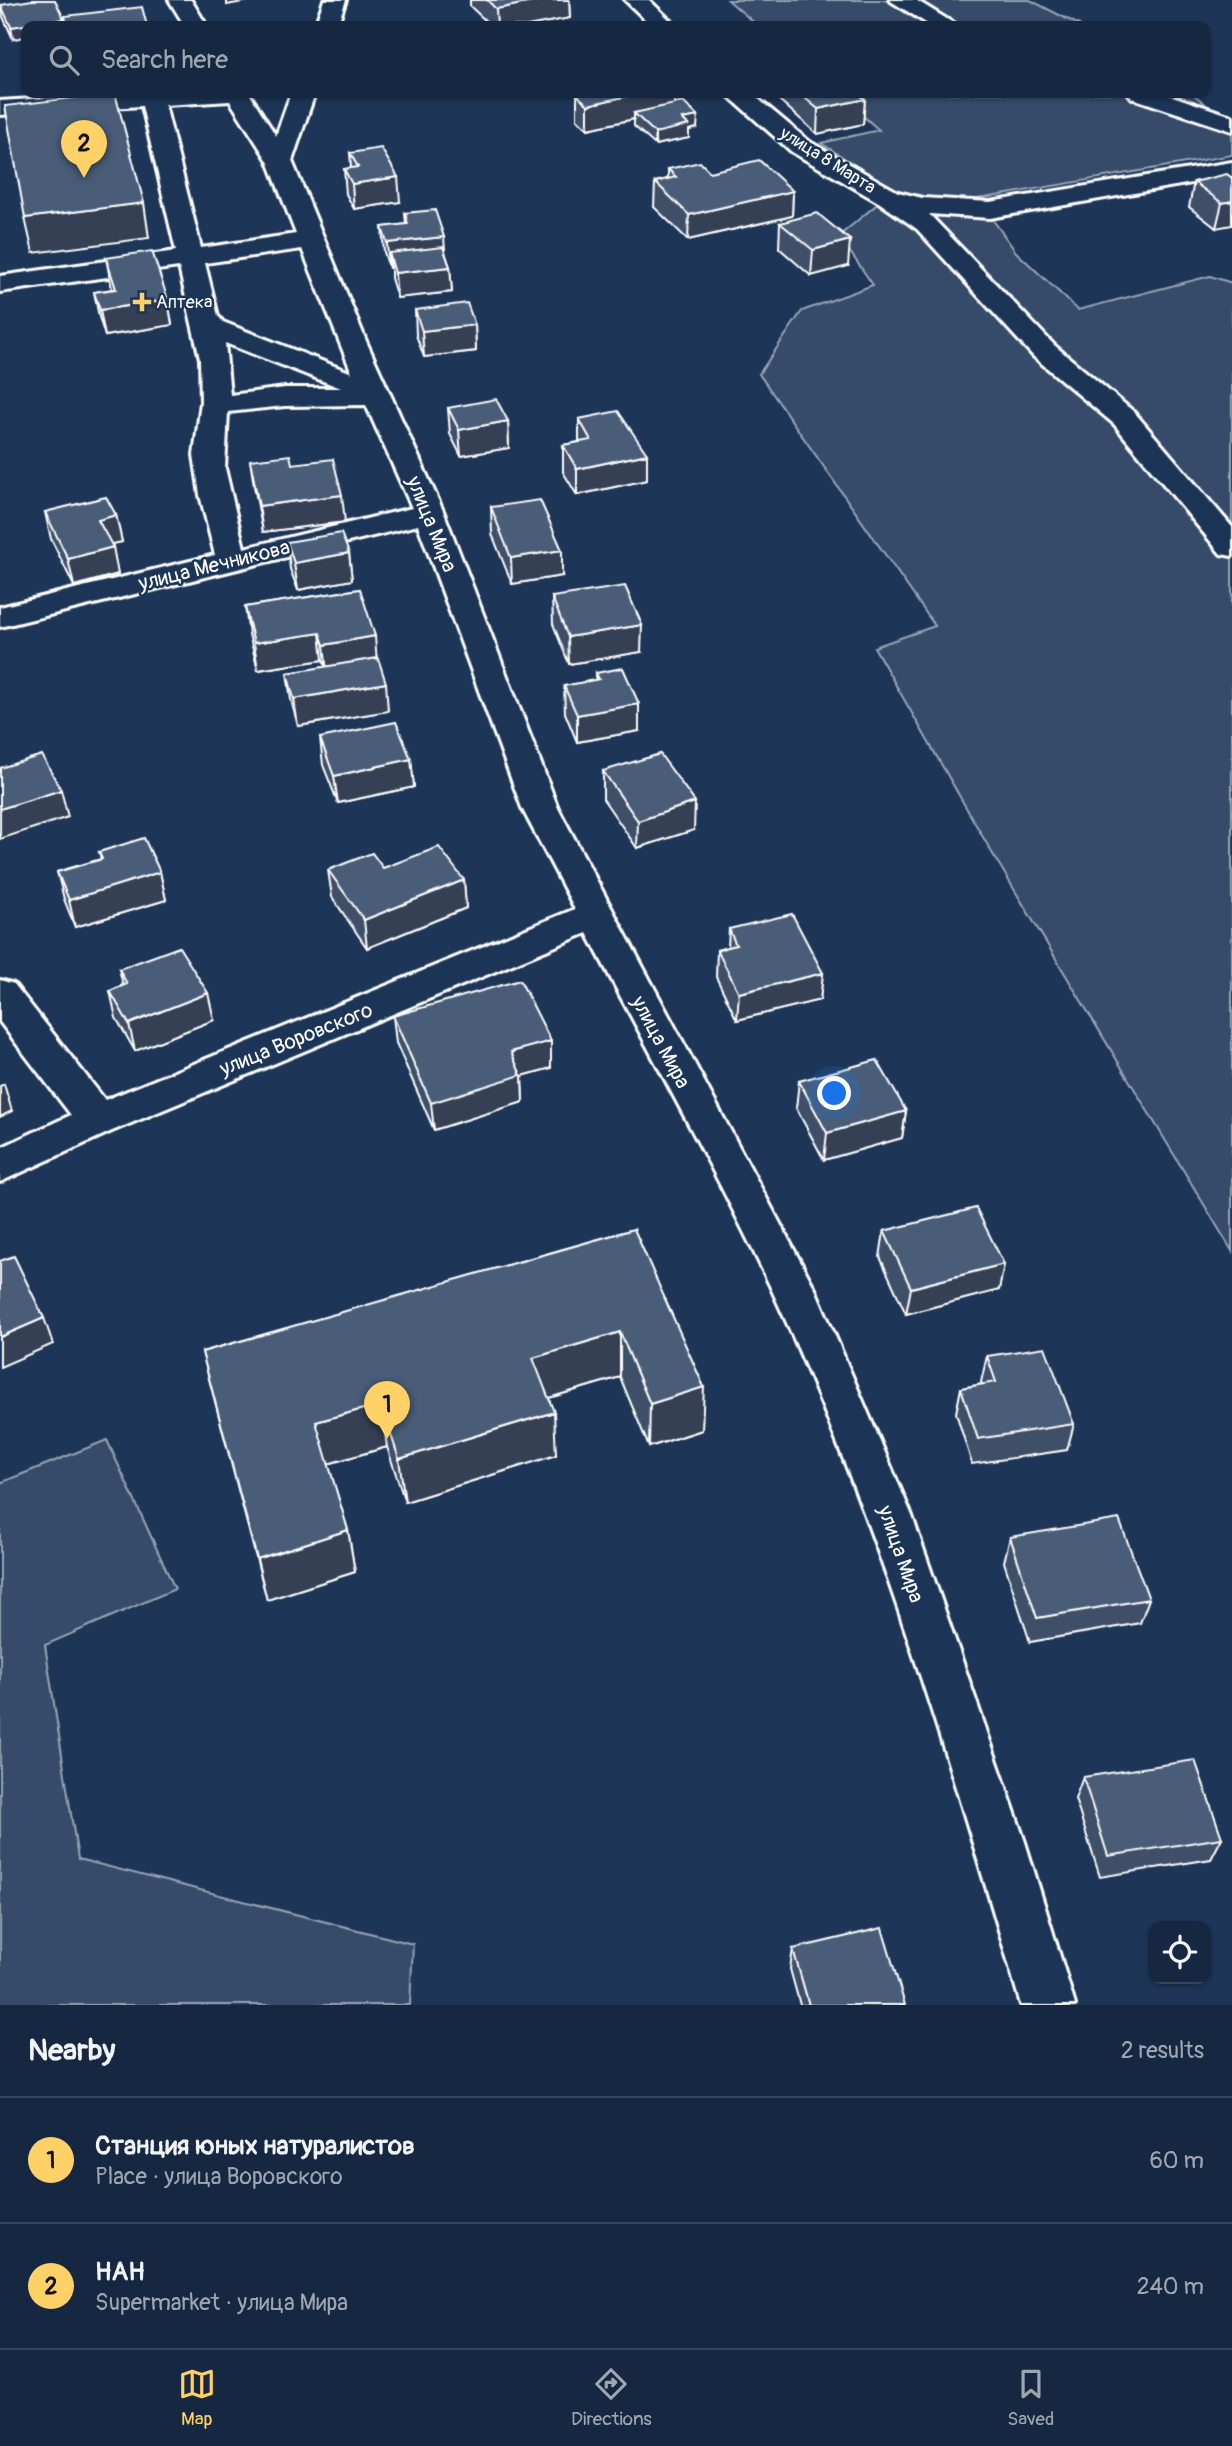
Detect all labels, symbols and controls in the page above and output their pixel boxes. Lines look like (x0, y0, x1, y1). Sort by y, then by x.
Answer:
search box (21, 21, 1211, 98)
icon: search (45, 41, 83, 79)
text: Search here (101, 44, 228, 76)
pin: 2 (61, 120, 107, 178)
street label: улица 8 Марта (775, 121, 880, 199)
place label: Аптека (156, 291, 212, 314)
marker: Аптека (134, 294, 150, 310)
street label: улица Мира (400, 471, 463, 576)
street label: улица Мечникова (135, 534, 293, 598)
street label: улица Мира (624, 990, 696, 1093)
street label: улица Воровского (215, 996, 377, 1083)
your location (817, 1076, 851, 1110)
pin: 1 (364, 1381, 410, 1439)
street label: улица Мира (871, 1501, 930, 1606)
map controls (1148, 1921, 1211, 1984)
button: locate (1148, 1921, 1211, 1984)
text: Nearby (28, 2032, 115, 2069)
text: 2 results (1121, 2036, 1204, 2065)
text: Станция юных натуралистов (95, 2130, 415, 2162)
text: 1 (47, 2146, 56, 2175)
text: 60 m (1149, 2146, 1204, 2175)
text: Place · улица Воровского (95, 2162, 343, 2191)
text: НАН (95, 2256, 145, 2288)
text: 2 (45, 2272, 57, 2301)
text: 240 m (1137, 2272, 1204, 2301)
text: Supermarket · улица Мира (95, 2288, 348, 2317)
tab: Map (178, 2365, 216, 2431)
tab: Directions (571, 2365, 652, 2431)
tab: Saved (1007, 2365, 1054, 2431)

